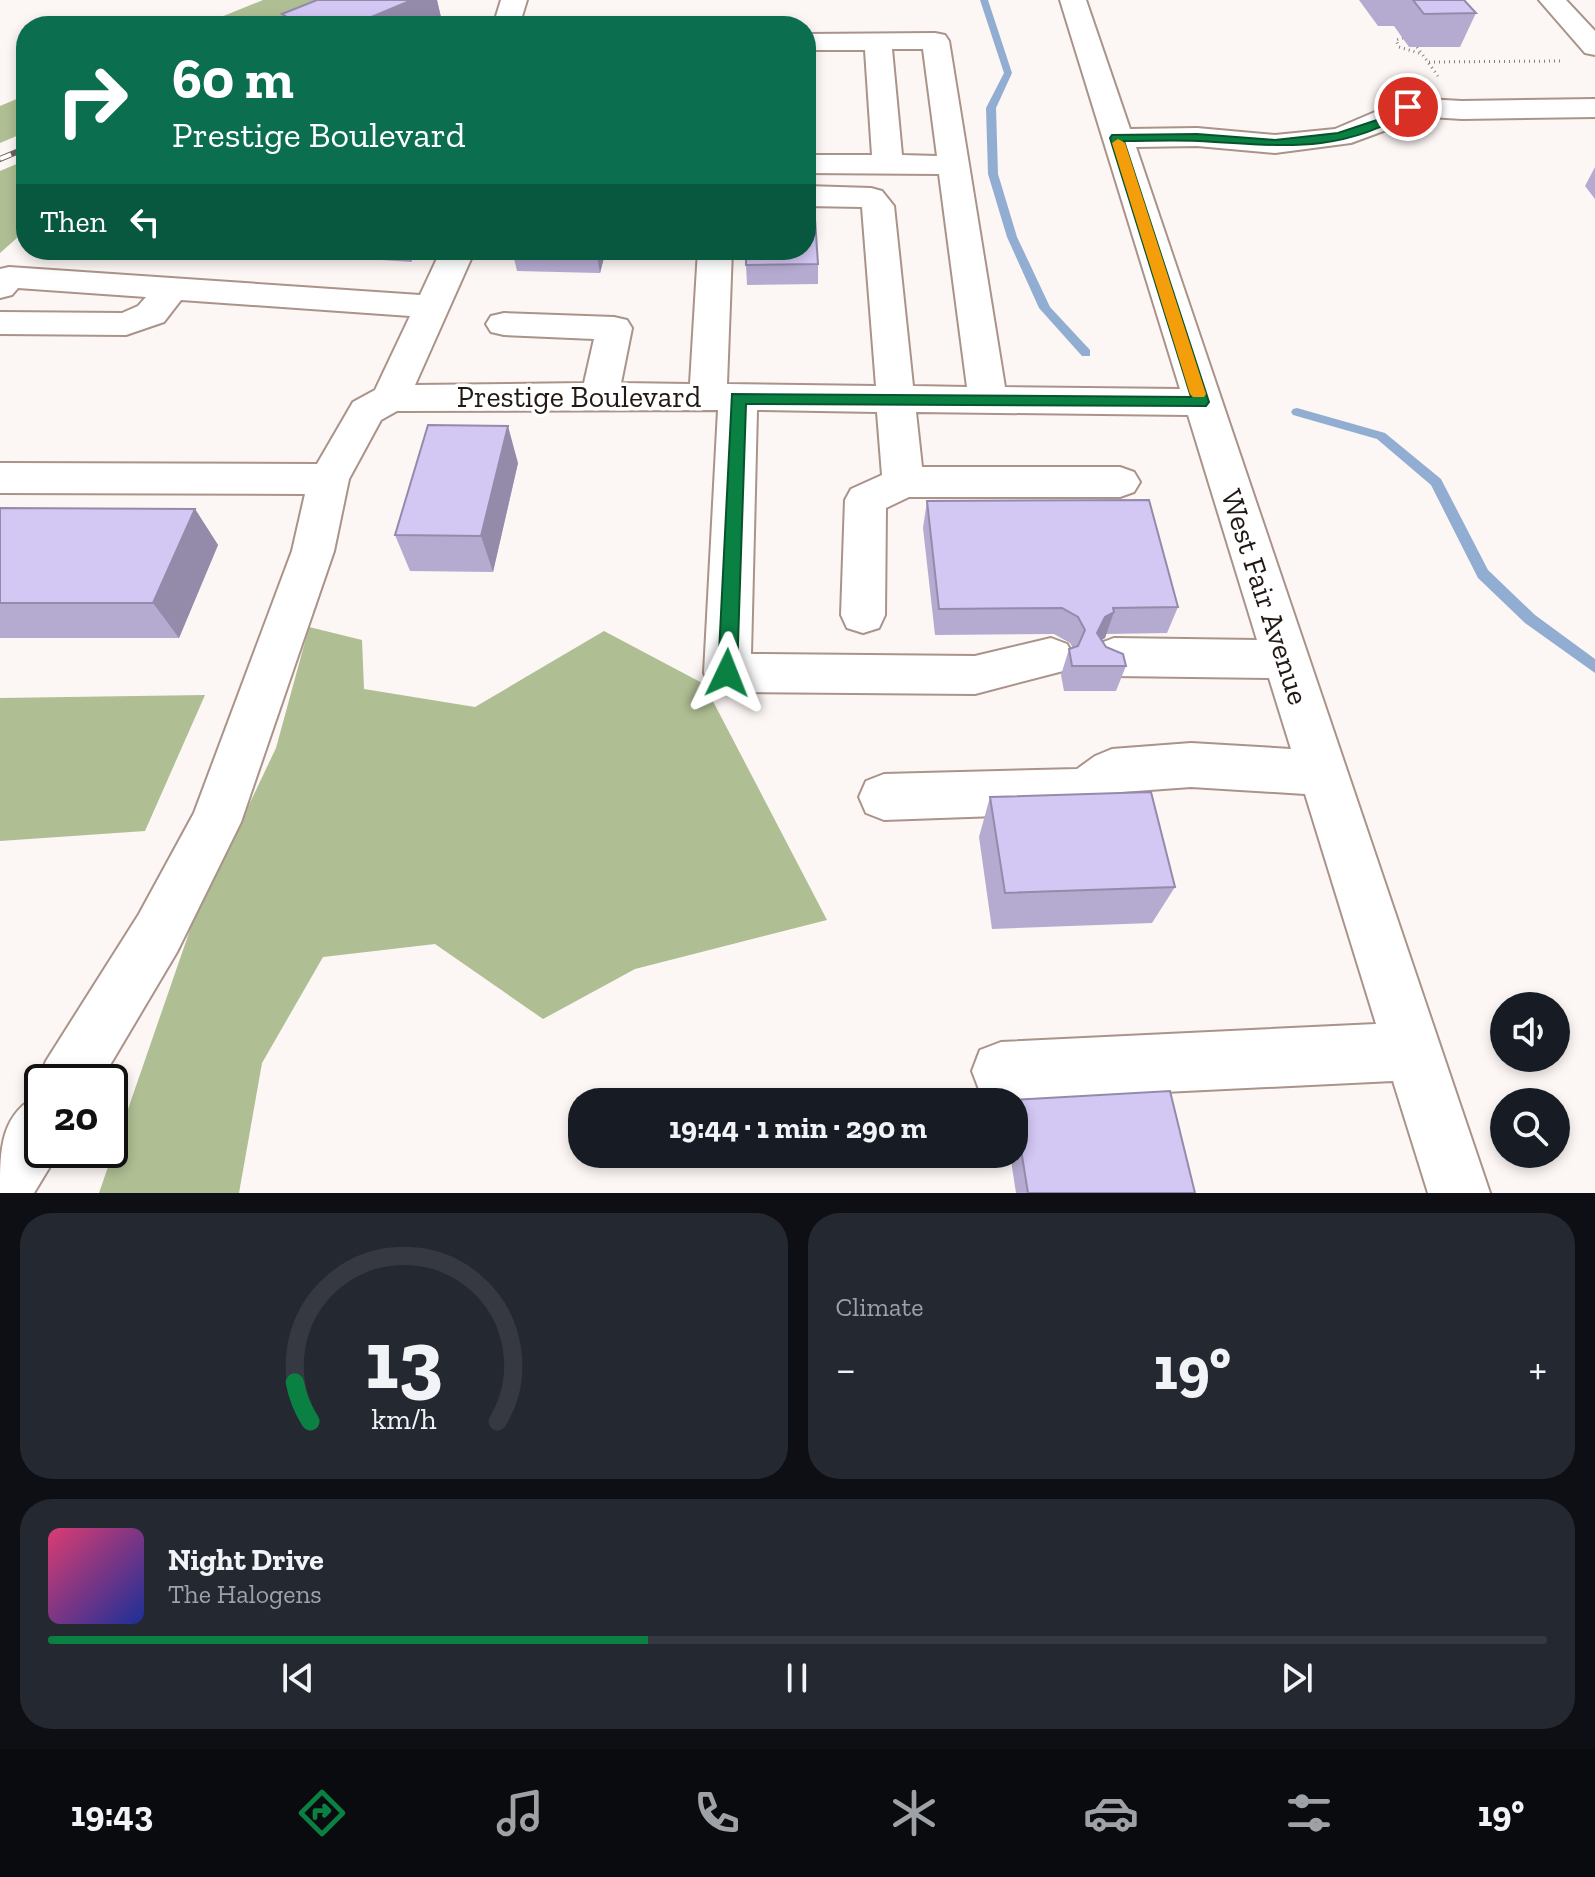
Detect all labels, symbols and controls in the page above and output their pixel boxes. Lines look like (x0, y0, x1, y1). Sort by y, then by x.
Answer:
text: 60 m (172, 45, 294, 112)
icon: right (40, 48, 144, 152)
pin (1374, 73, 1442, 141)
icon: arrive (1386, 85, 1430, 129)
text: Prestige Boulevard (172, 113, 466, 156)
icon: left (123, 200, 167, 244)
text: Then (40, 204, 107, 240)
street label: Prestige Boulevard (457, 379, 702, 415)
street label: West Fair Avenue (1213, 485, 1317, 709)
position arrow (685, 631, 769, 715)
map controls (1490, 992, 1570, 1168)
button: sound (1490, 992, 1570, 1072)
speed limit sign: 20 (24, 1064, 128, 1168)
button: search (1490, 1088, 1570, 1168)
text: 19:44 · 1 min · 290 m (669, 1110, 927, 1146)
text: Climate (836, 1291, 923, 1323)
text: 13 (365, 1309, 443, 1409)
text: 19° (1154, 1332, 1231, 1404)
text: − (836, 1342, 856, 1395)
text: + (1528, 1342, 1547, 1395)
text: km/h (371, 1402, 436, 1436)
text: Night Drive (168, 1542, 324, 1578)
text: The Halogens (168, 1578, 322, 1610)
icon: previous (276, 1656, 320, 1700)
icon: pause (775, 1656, 819, 1700)
icon: next (1275, 1656, 1319, 1700)
icon: directions (294, 1785, 350, 1841)
icon: music (492, 1785, 548, 1841)
icon: phone (689, 1785, 745, 1841)
icon: climate (886, 1785, 942, 1841)
icon: car (1083, 1785, 1139, 1841)
icon: filters (1281, 1785, 1337, 1841)
text: 19:43 (71, 1792, 153, 1835)
text: 19° (1478, 1792, 1524, 1835)

